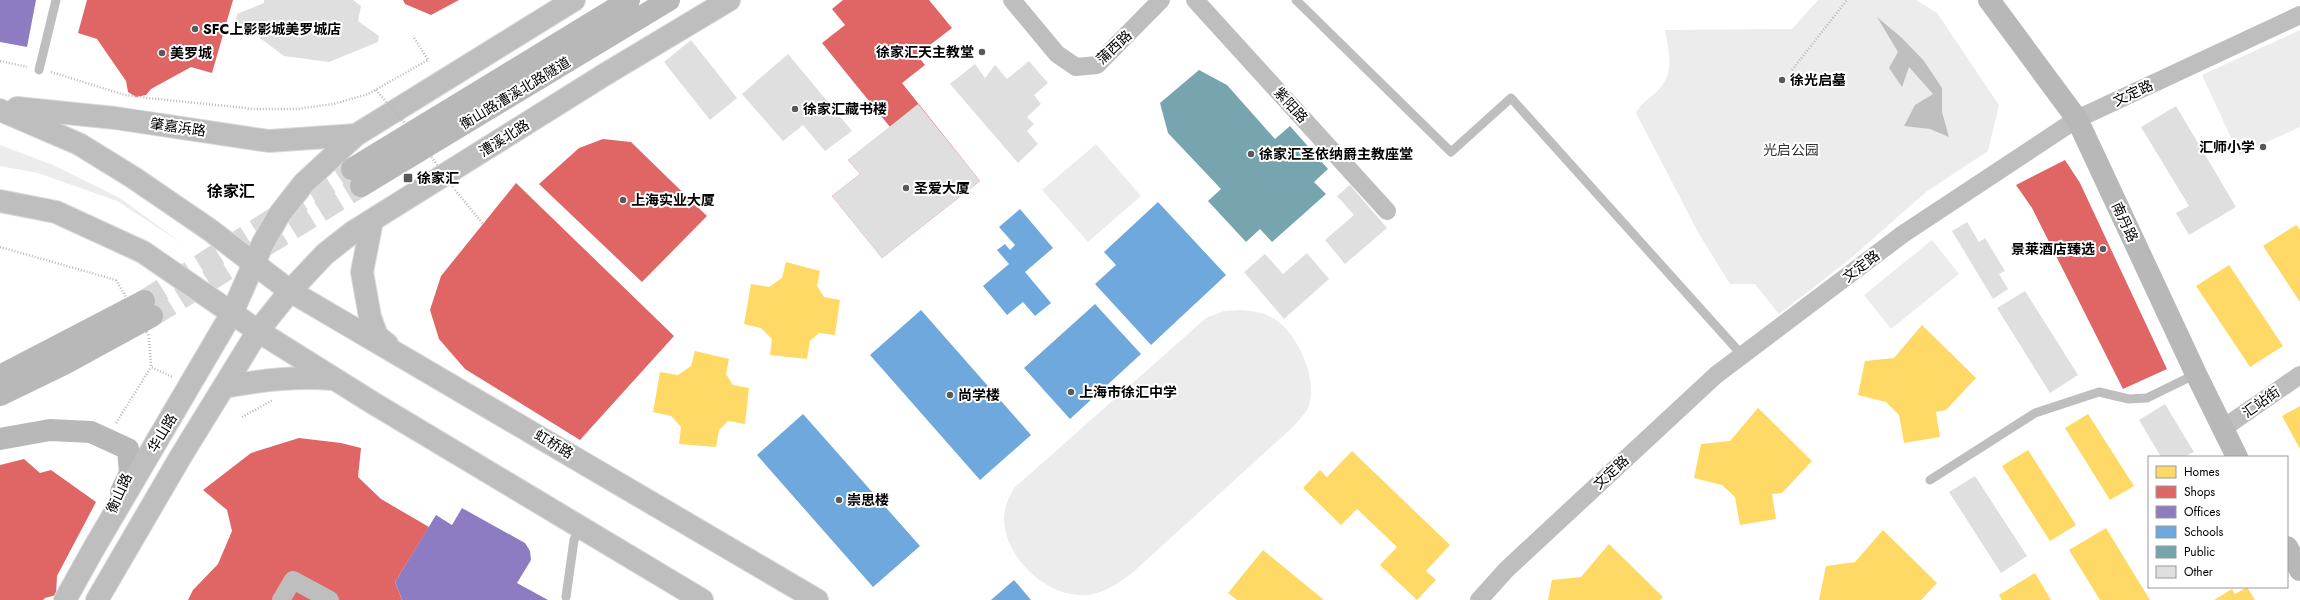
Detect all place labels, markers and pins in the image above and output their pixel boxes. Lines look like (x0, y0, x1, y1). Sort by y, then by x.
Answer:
place label: SFC上影影城美罗城店 (203, 19, 341, 39)
marker: SFC上影影城美罗城店 (190, 24, 200, 34)
place label: 徐家汇天主教堂 (876, 42, 974, 62)
place label: 美罗城 (170, 43, 212, 63)
marker: 徐家汇天主教堂 (977, 47, 987, 57)
marker: 美罗城 (157, 48, 167, 58)
place label: 徐光启墓 (1790, 70, 1846, 90)
marker: 徐光启墓 (1777, 75, 1787, 85)
place label: 徐家汇藏书楼 (803, 99, 887, 119)
marker: 徐家汇藏书楼 (790, 104, 800, 114)
place label: 汇师小学 (2199, 137, 2255, 157)
marker: 汇师小学 (2258, 142, 2268, 152)
place label: 徐家汇圣依纳爵主教座堂 (1259, 144, 1413, 164)
marker: 徐家汇圣依纳爵主教座堂 (1246, 149, 1256, 159)
place label: 徐家汇 (417, 168, 459, 188)
marker: 徐家汇 (402, 172, 414, 184)
place label: 圣爱大厦 (914, 178, 970, 198)
marker: 圣爱大厦 (901, 183, 911, 193)
place label: 上海实业大厦 (631, 190, 715, 210)
marker: 上海实业大厦 (618, 195, 628, 205)
place label: 景莱酒店臻选 (2011, 239, 2095, 259)
marker: 景莱酒店臻选 (2098, 244, 2108, 254)
place label: 上海市徐汇中学 (1079, 382, 1177, 402)
place label: 尚学楼 (958, 385, 1000, 405)
marker: 上海市徐汇中学 (1066, 387, 1076, 397)
marker: 尚学楼 (945, 390, 955, 400)
place label: 崇思楼 (847, 490, 889, 510)
marker: 崇思楼 (834, 495, 844, 505)

